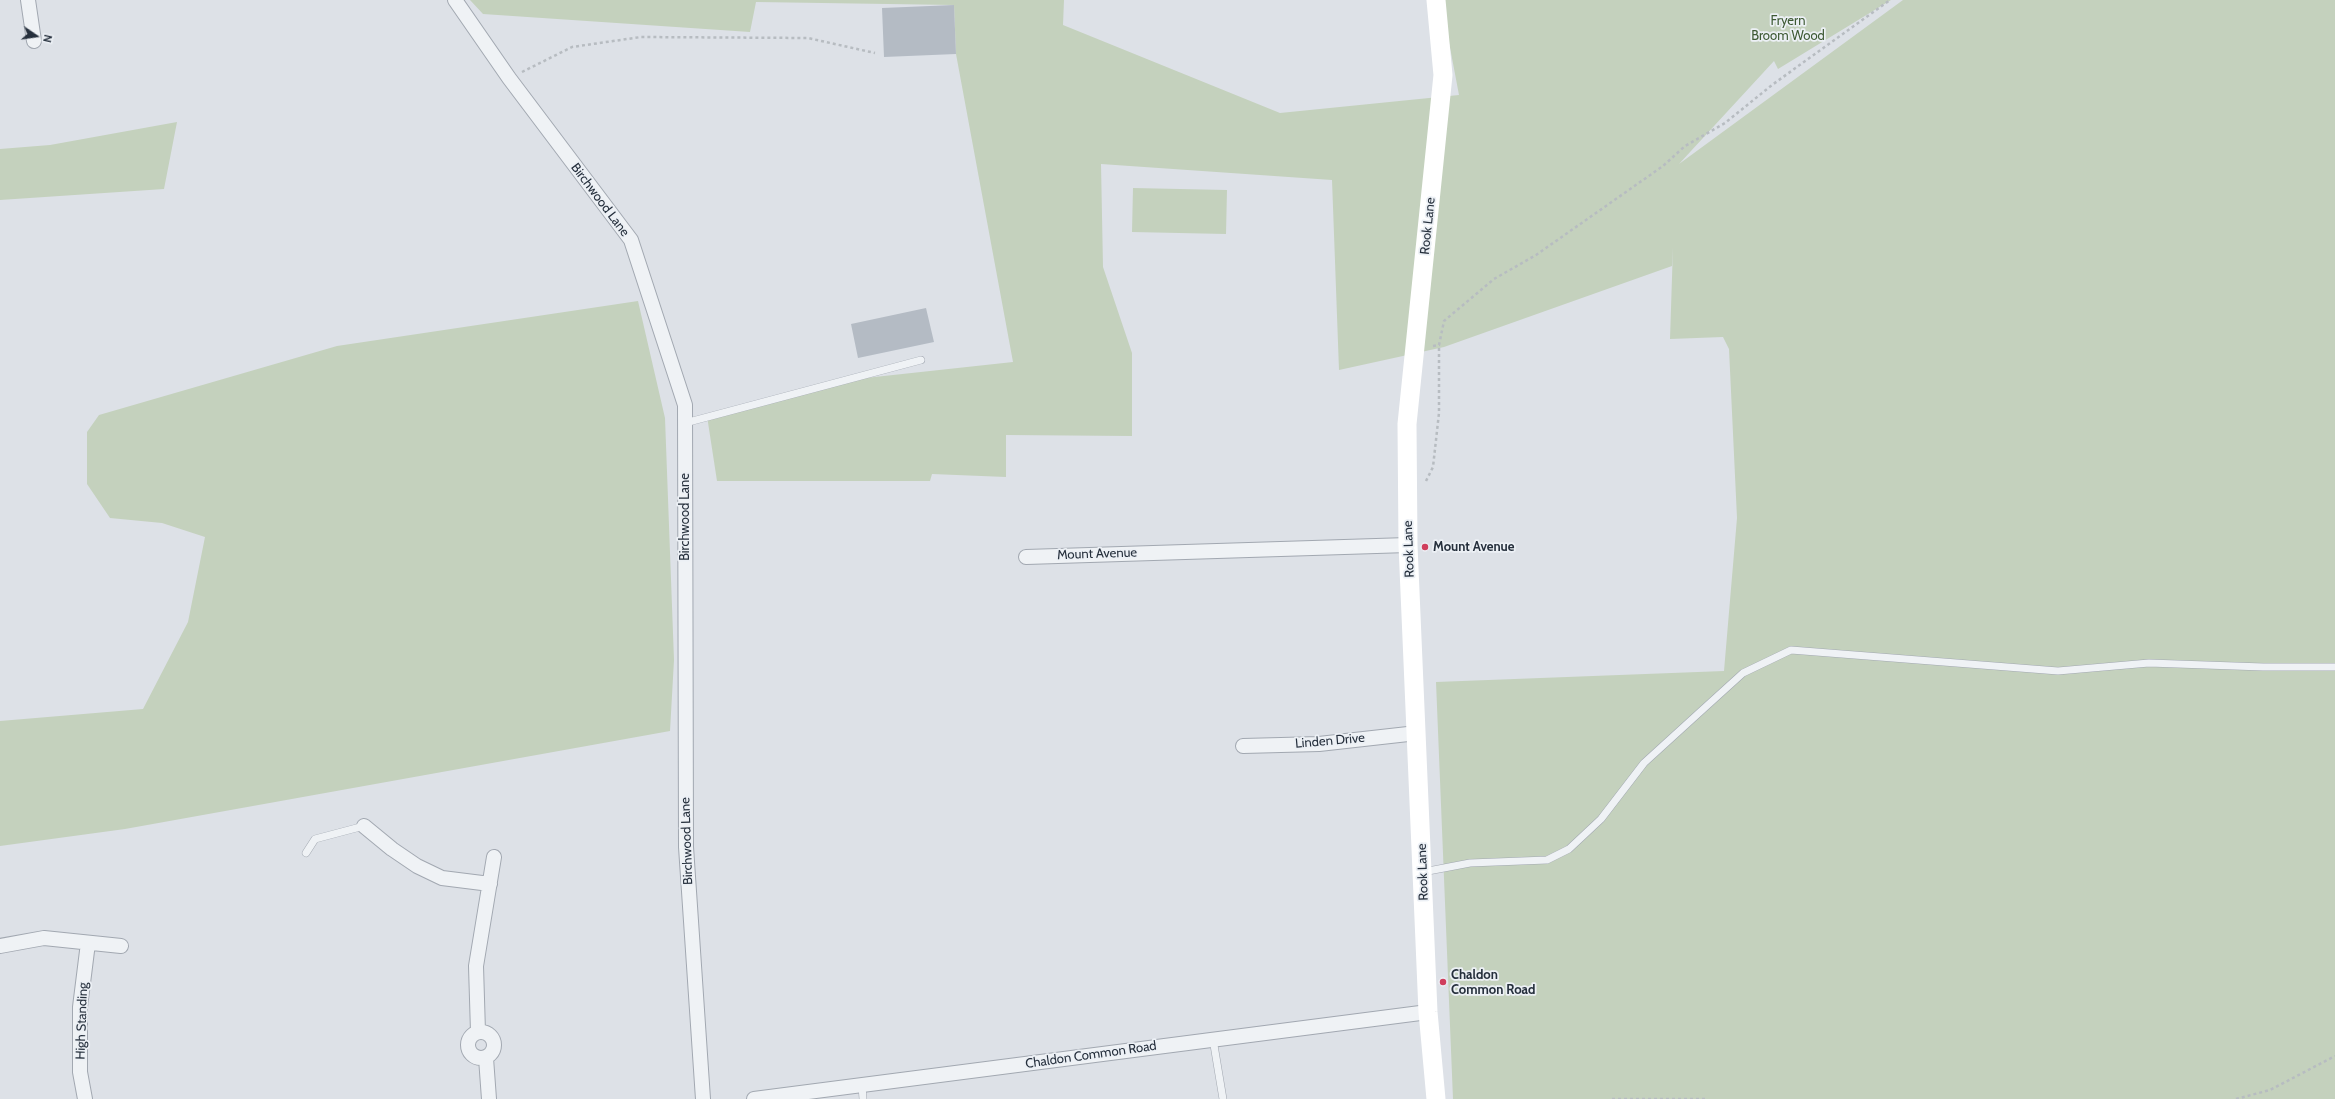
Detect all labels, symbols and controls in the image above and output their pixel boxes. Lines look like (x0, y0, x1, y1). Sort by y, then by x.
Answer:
park label: Fryern Broom Wood (1751, 13, 1825, 44)
north arrow (16, 16, 56, 56)
text: N (40, 33, 55, 44)
street label: Birchwood Lane (567, 160, 633, 240)
street label: Rook Lane (1417, 197, 1439, 255)
street label: Birchwood Lane (677, 473, 693, 561)
street label: Rook Lane (1400, 520, 1418, 578)
place label: Mount Avenue (1433, 539, 1514, 555)
marker: Mount Avenue (1420, 542, 1430, 552)
street label: Mount Avenue (1057, 545, 1137, 563)
street label: Linden Drive (1295, 730, 1365, 752)
street label: Birchwood Lane (678, 797, 696, 885)
street label: Rook Lane (1414, 843, 1432, 901)
place label: Chaldon Common Road (1451, 967, 1535, 998)
marker: Chaldon Common Road (1438, 977, 1448, 987)
street label: High Standing (73, 982, 91, 1060)
street label: Chaldon Common Road (1024, 1038, 1158, 1072)

